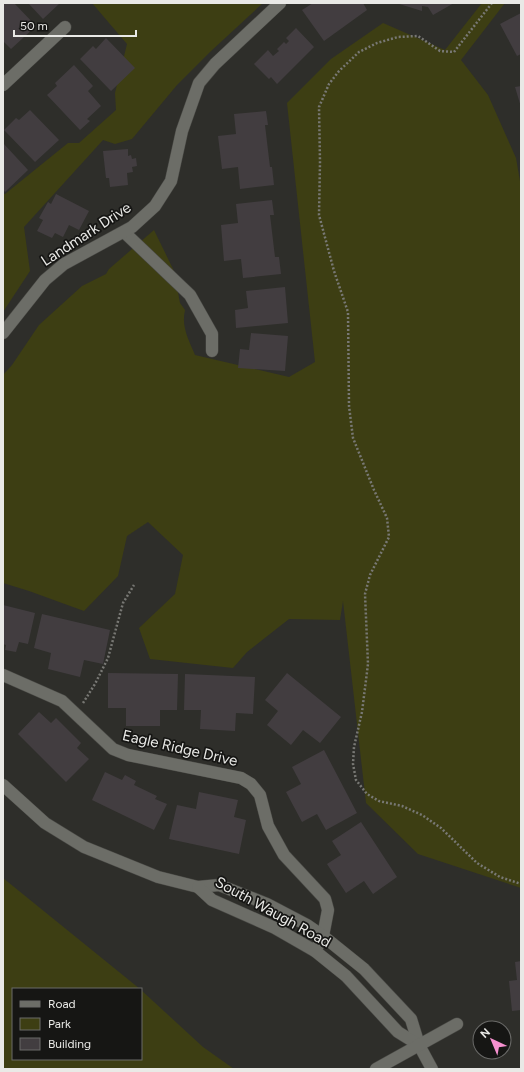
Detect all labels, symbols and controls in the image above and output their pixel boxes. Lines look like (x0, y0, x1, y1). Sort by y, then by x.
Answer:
scale bar (14, 12, 136, 38)
text: 50 m (20, 19, 48, 33)
street label: Landmark Drive (38, 198, 134, 270)
street label: Eagle Ridge Drive (121, 726, 239, 770)
street label: South Waugh Road (212, 873, 334, 951)
legend (12, 988, 142, 1060)
text: Road (48, 997, 76, 1011)
text: Park (48, 1017, 71, 1031)
north arrow (472, 1020, 512, 1060)
text: N (478, 1026, 493, 1041)
text: Building (48, 1037, 91, 1051)

